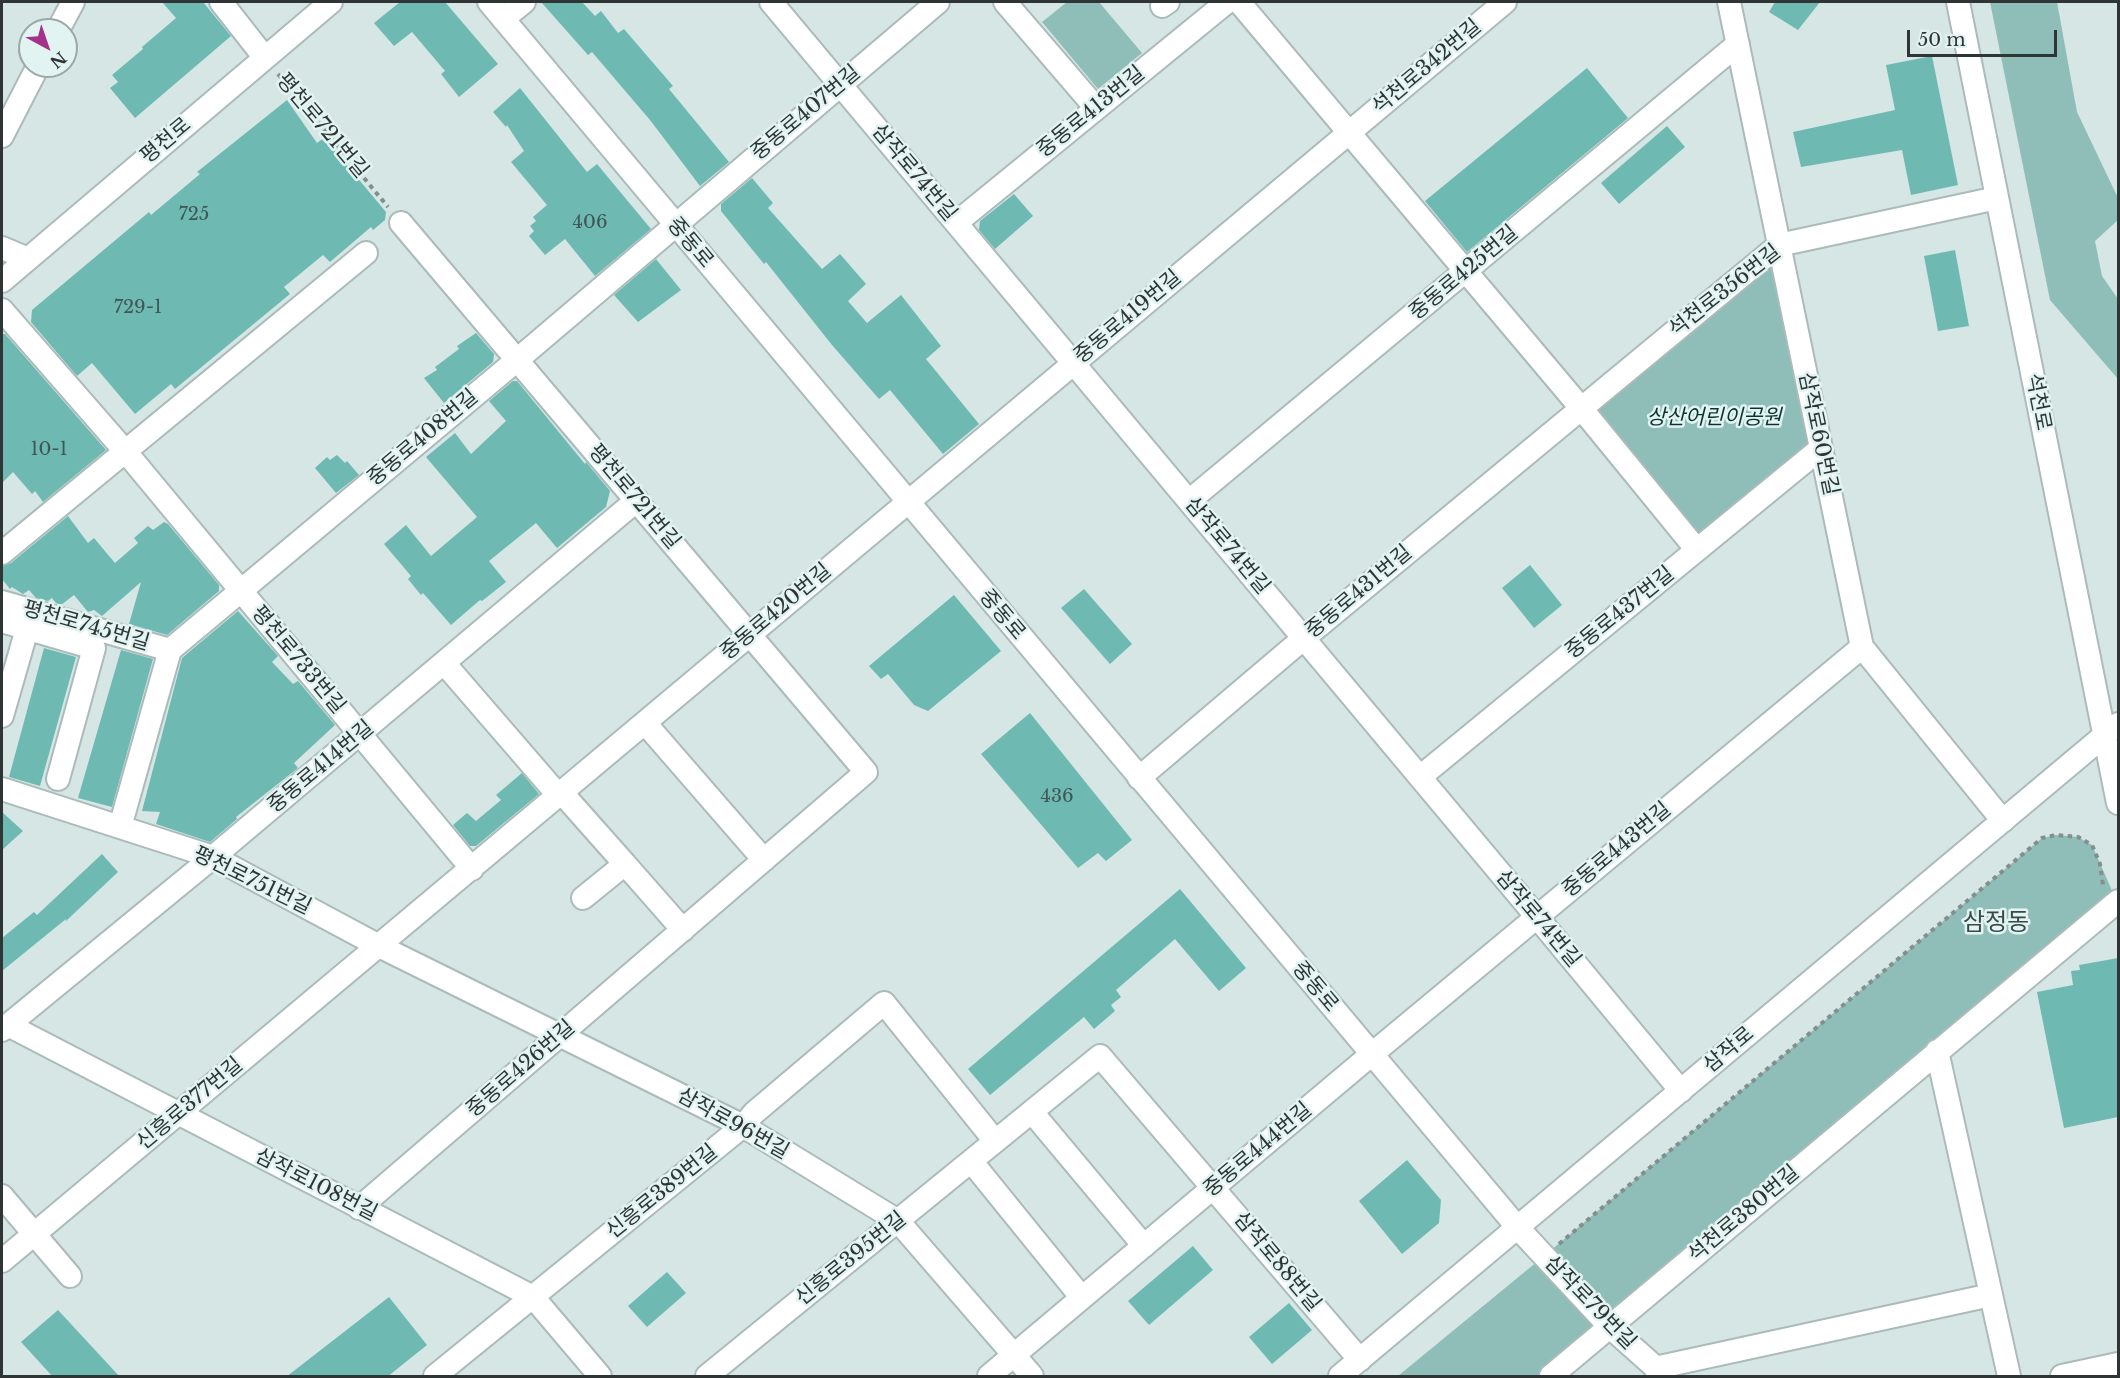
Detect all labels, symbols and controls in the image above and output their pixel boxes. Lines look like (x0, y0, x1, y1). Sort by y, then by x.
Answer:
street label: 석천로342번길 (1367, 14, 1487, 120)
north arrow (18, 18, 78, 78)
scale bar (1910, 18, 2060, 56)
text: 50 m (1918, 29, 1966, 51)
text: N (46, 48, 70, 73)
street label: 중동로407번길 (746, 60, 866, 166)
street label: 중동로413번길 (1032, 61, 1150, 163)
street label: 평천로721번길 (271, 68, 373, 184)
street label: 평천로 (136, 113, 196, 169)
street label: 삼작로74번길 (866, 119, 962, 227)
house number: 725 (179, 204, 209, 226)
house number: 406 (573, 212, 607, 234)
street label: 중동로 (662, 213, 718, 273)
street label: 중동로425번길 (1405, 220, 1523, 326)
street label: 석천로356번길 (1664, 240, 1786, 342)
street label: 중동로419번길 (1069, 265, 1187, 369)
house number: 729-1 (114, 297, 162, 319)
street label: 삼작로60번길 (1793, 370, 1843, 498)
street label: 석천로 (2020, 371, 2056, 433)
street label: 중동로408번길 (363, 384, 483, 492)
park label: 상산어린이공원 (1646, 405, 1782, 431)
house number: 10-1 (30, 439, 68, 461)
street label: 평천로721번길 (583, 439, 685, 555)
street label: 삼작로74번길 (1179, 492, 1275, 600)
street label: 중동로431번길 (1301, 540, 1417, 644)
street label: 중동로420번길 (715, 558, 837, 666)
street label: 중동로437번길 (1561, 562, 1679, 664)
street label: 중동로 (974, 585, 1030, 645)
street label: 평천로745번길 (20, 596, 152, 656)
street label: 평천로733번길 (246, 601, 350, 719)
street label: 중동로414번길 (263, 715, 379, 819)
house number: 436 (1040, 786, 1074, 808)
street label: 중동로443번길 (1558, 797, 1676, 903)
street label: 평천로751번길 (189, 842, 315, 920)
street label: 삼작로74번길 (1490, 865, 1586, 973)
district label: 삼정동 (1963, 909, 2029, 937)
street label: 중동로 (1287, 957, 1343, 1017)
street label: 중동로426번길 (462, 1015, 580, 1123)
street label: 삼작로 (1699, 1022, 1759, 1078)
street label: 신흥로377번길 (132, 1052, 248, 1156)
street label: 삼작로96번길 (673, 1083, 793, 1165)
street label: 중동로444번길 (1199, 1097, 1317, 1203)
street label: 신흥로389번길 (601, 1139, 723, 1245)
street label: 삼작로108번길 (251, 1143, 381, 1227)
street label: 석천로380번길 (1683, 1160, 1805, 1268)
street label: 신흥로395번길 (791, 1207, 911, 1311)
street label: 삼작로88번길 (1228, 1207, 1326, 1317)
street label: 삼작로79번길 (1539, 1251, 1641, 1355)

